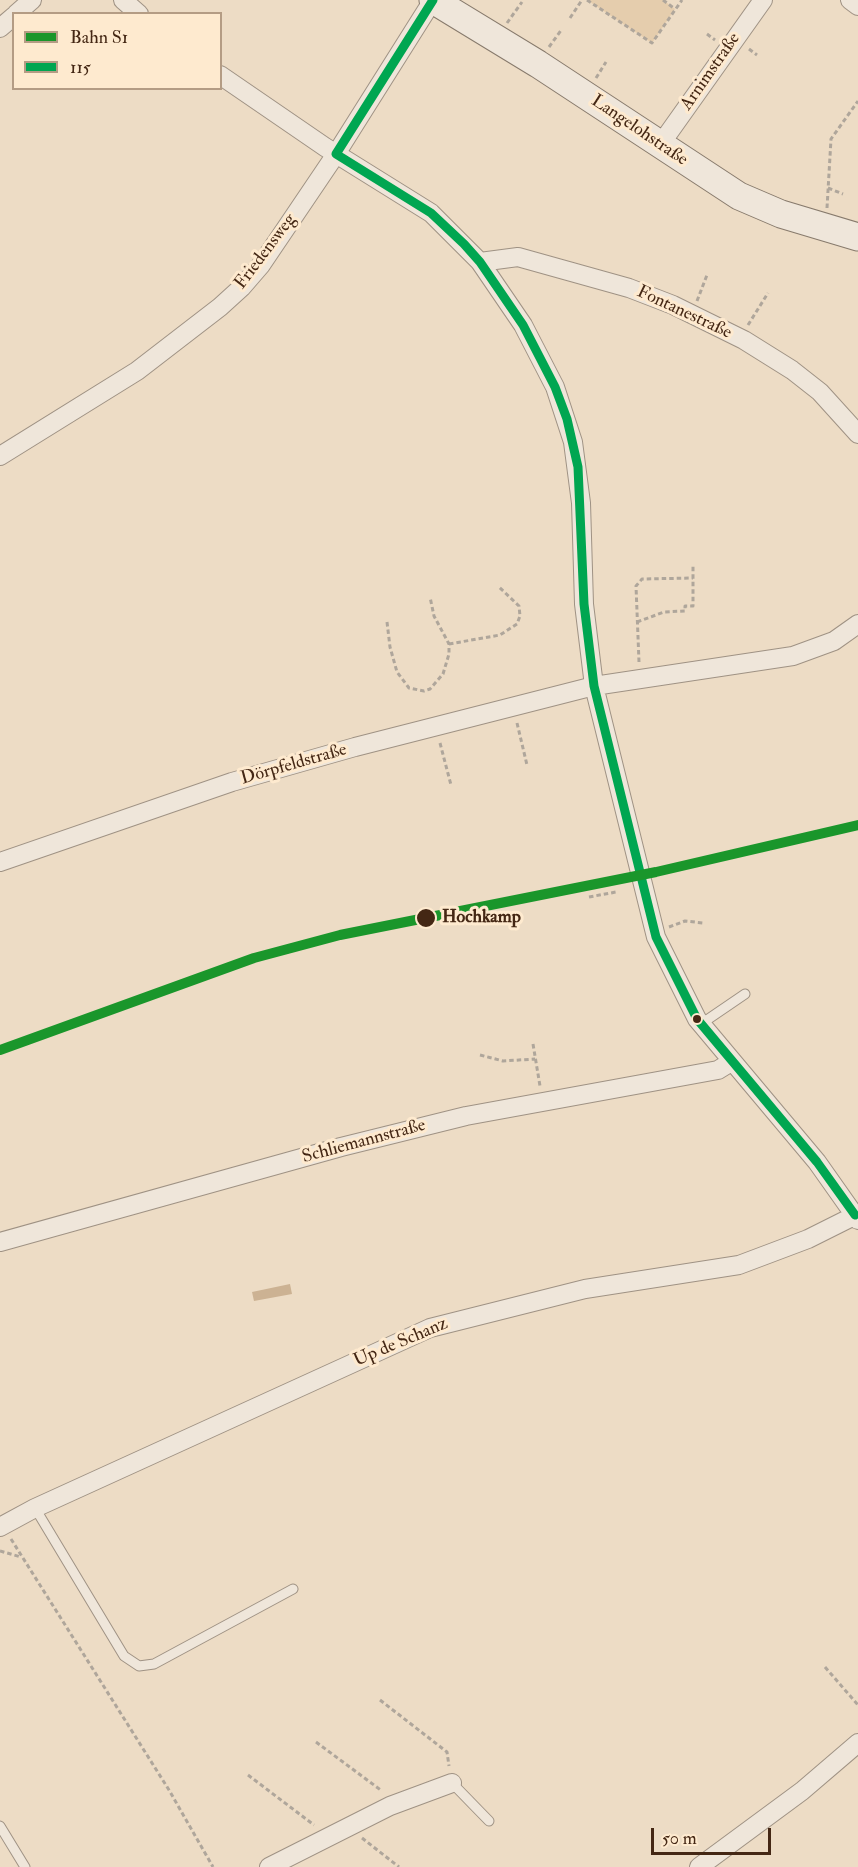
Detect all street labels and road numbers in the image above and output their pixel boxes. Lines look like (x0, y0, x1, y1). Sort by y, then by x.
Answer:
street label: Arnimstraße (676, 29, 746, 115)
street label: Langelohstraße (587, 91, 691, 171)
street label: Friedensweg (231, 210, 301, 294)
street label: Fontanestraße (633, 282, 735, 344)
street label: Dörpfeldstraße (239, 740, 349, 790)
street label: Schliemannstraße (300, 1115, 428, 1169)
street label: Up de Schanz (351, 1314, 451, 1372)

